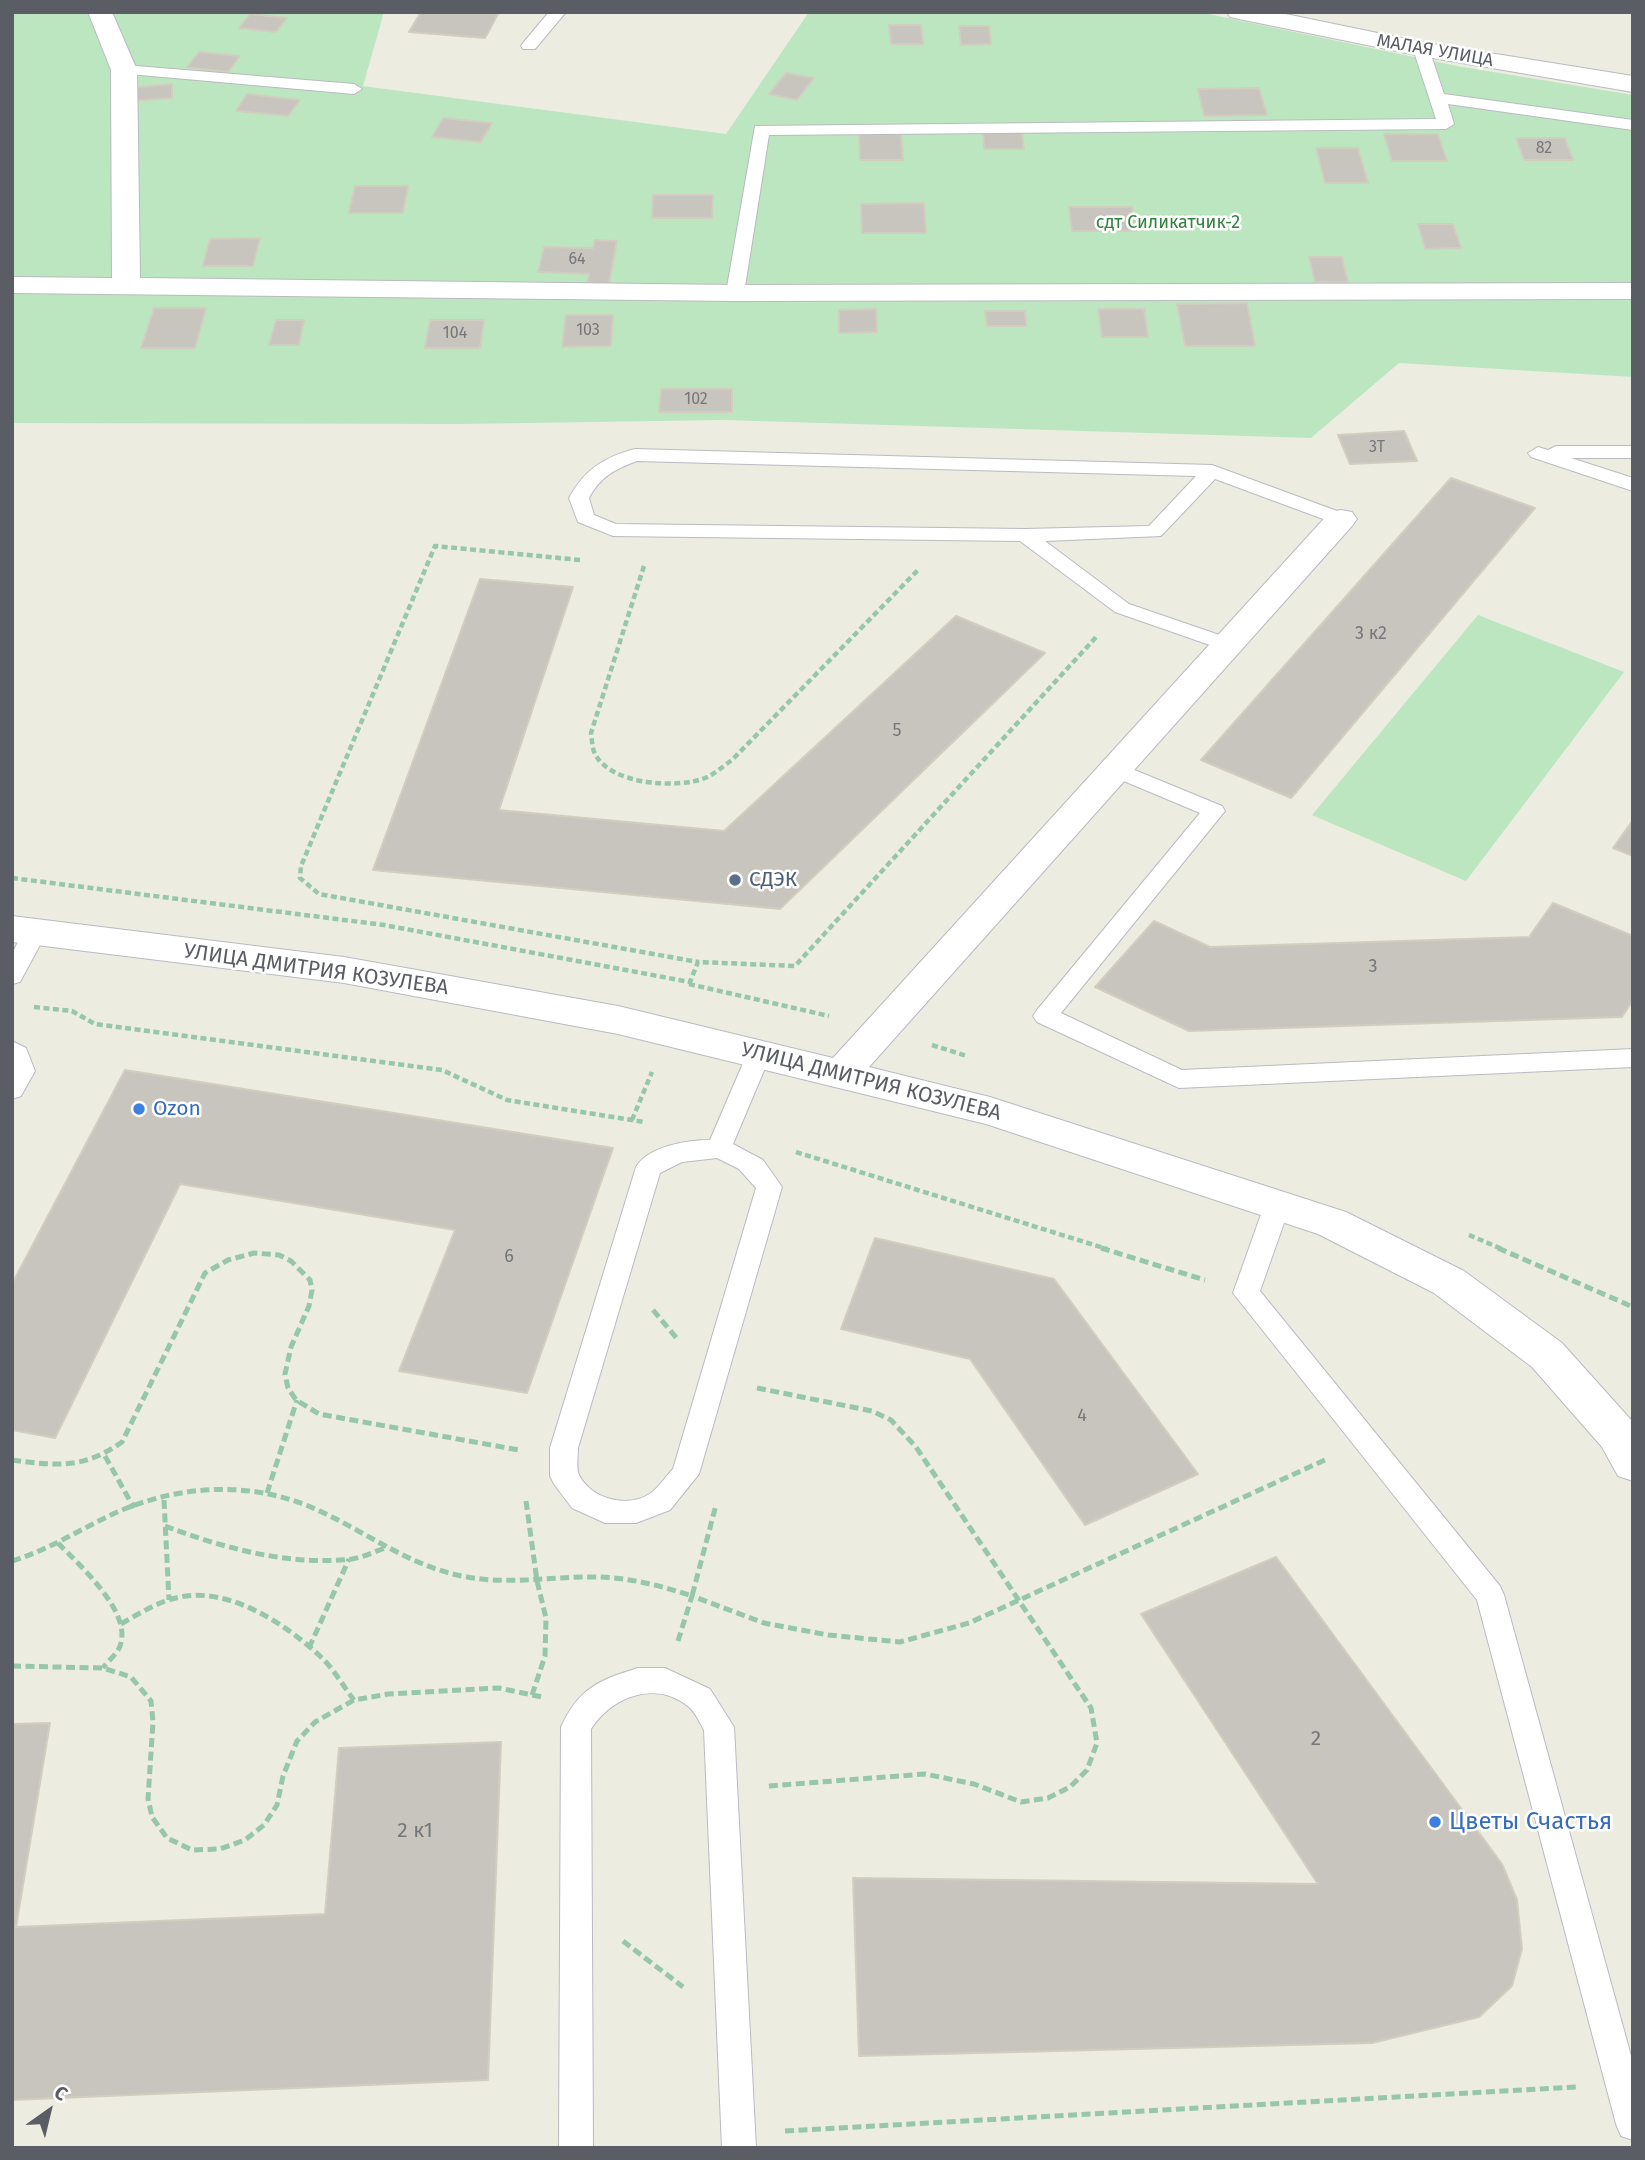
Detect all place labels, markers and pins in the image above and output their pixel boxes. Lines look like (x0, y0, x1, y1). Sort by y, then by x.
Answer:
place label: СДЭК (749, 867, 797, 893)
marker: СДЭК (727, 872, 743, 888)
place label: Ozon (153, 1096, 201, 1122)
marker: Ozon (131, 1101, 147, 1117)
place label: Цветы Счастья (1449, 1808, 1612, 1836)
marker: Цветы Счастья (1427, 1814, 1443, 1830)

